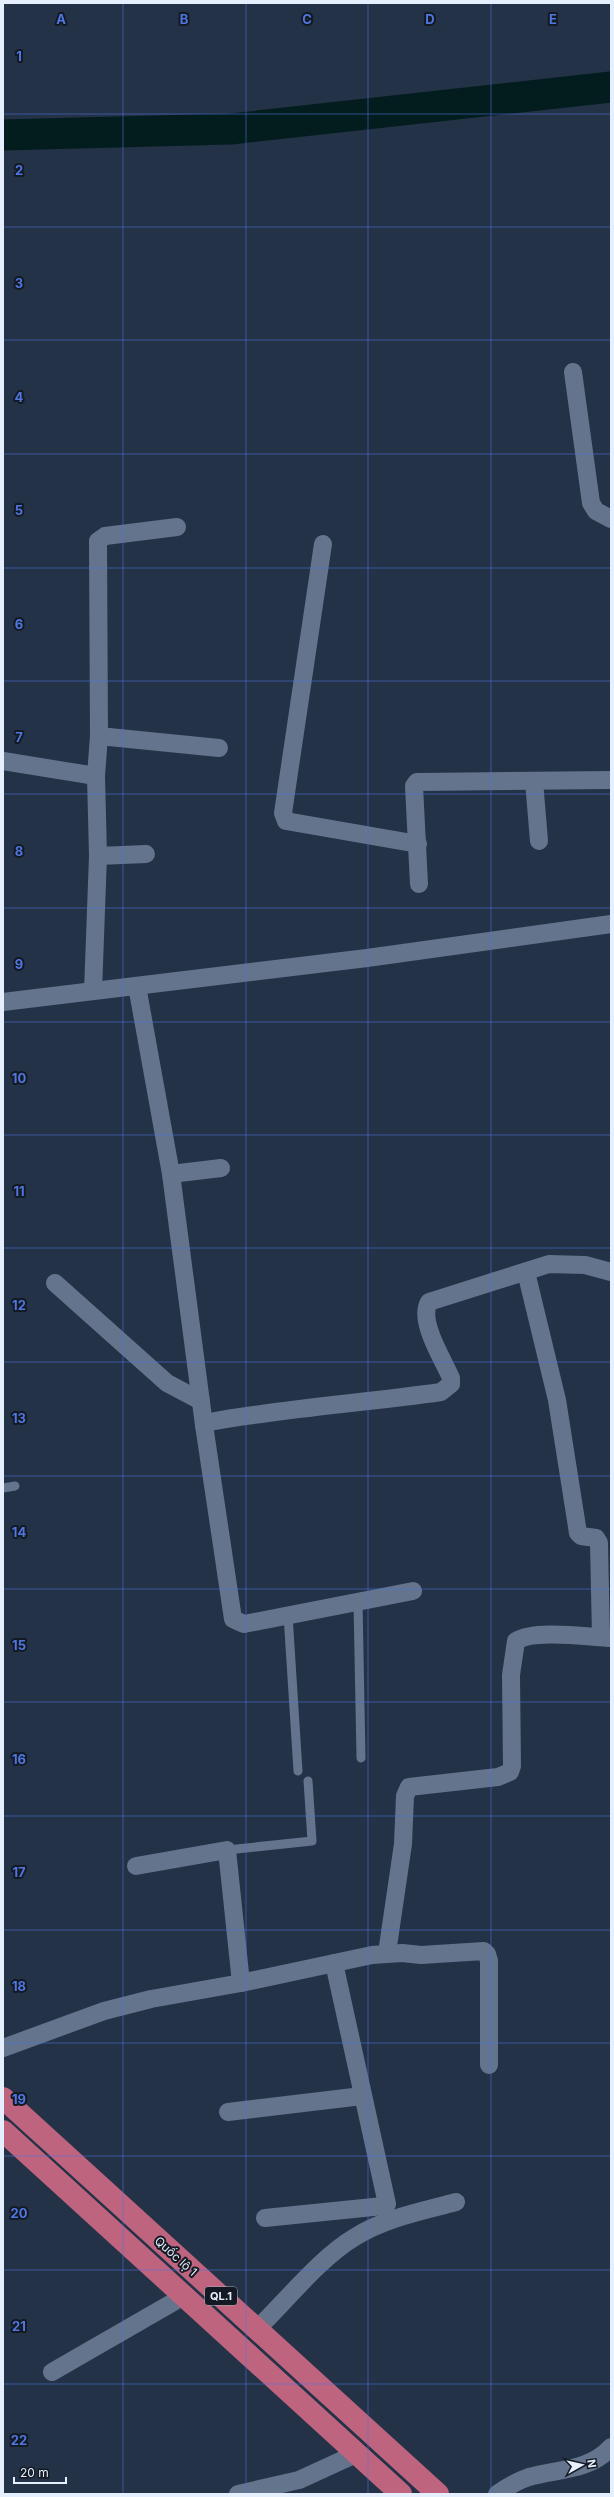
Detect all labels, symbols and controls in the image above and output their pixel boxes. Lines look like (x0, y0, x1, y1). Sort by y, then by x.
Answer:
text: A (56, 11, 66, 27)
text: B (180, 11, 189, 27)
text: C (302, 11, 312, 27)
text: D (425, 11, 435, 27)
text: E (549, 11, 557, 27)
text: 1 (16, 48, 22, 64)
text: 2 (15, 162, 23, 178)
text: 3 (15, 275, 23, 291)
text: 4 (15, 389, 24, 405)
text: 5 (15, 502, 23, 518)
text: 6 (15, 616, 23, 632)
text: 7 (15, 729, 23, 745)
text: 8 (15, 843, 23, 859)
text: 9 (15, 956, 23, 972)
text: 10 (12, 1070, 26, 1086)
text: 11 (13, 1183, 25, 1199)
text: 12 (12, 1297, 26, 1313)
text: 13 (12, 1410, 26, 1426)
text: 14 (12, 1524, 26, 1540)
text: 15 (12, 1637, 26, 1653)
text: 16 (12, 1751, 26, 1767)
text: 17 (12, 1864, 26, 1880)
text: 18 (12, 1978, 26, 1994)
text: 19 (12, 2091, 26, 2107)
text: 20 (11, 2205, 28, 2221)
street label: Quốc lộ 1 (152, 2233, 200, 2279)
road number: QL.1 (205, 2287, 237, 2305)
text: 21 (12, 2318, 26, 2334)
text: 22 (11, 2432, 27, 2448)
north arrow (562, 2445, 602, 2485)
text: N (584, 2458, 599, 2469)
scale bar (14, 2459, 66, 2485)
text: 20 m (20, 2465, 49, 2480)

